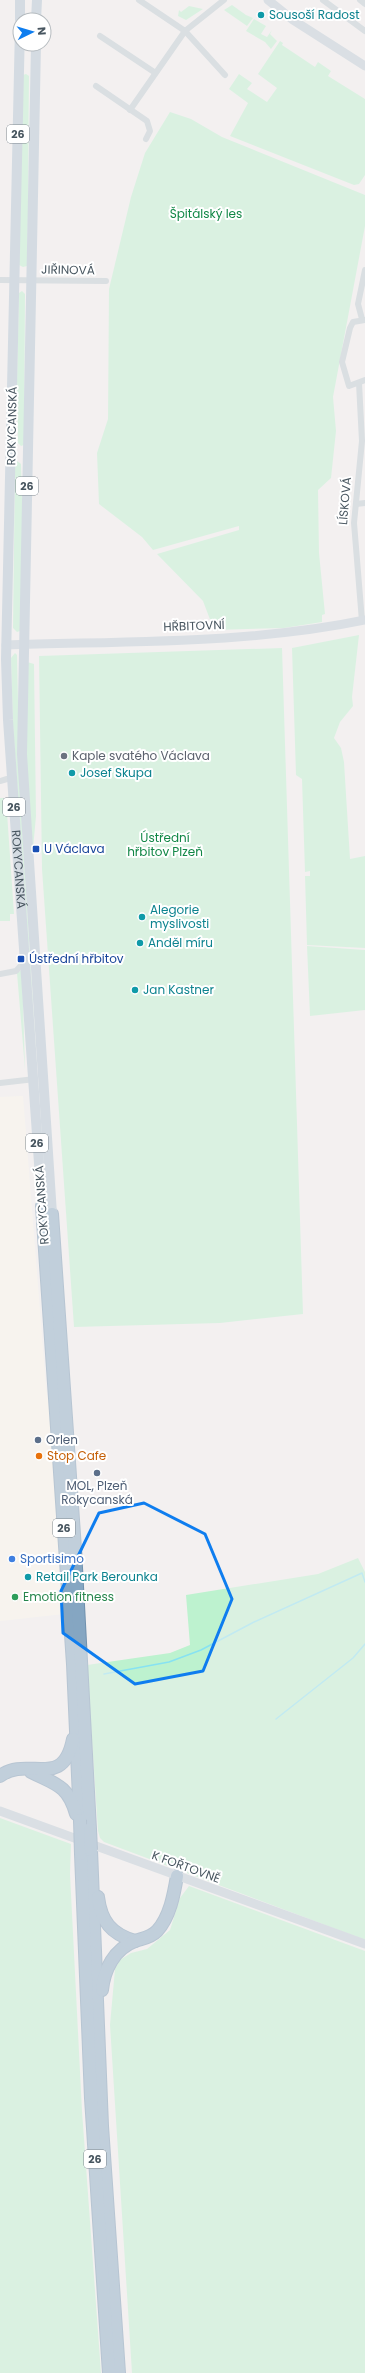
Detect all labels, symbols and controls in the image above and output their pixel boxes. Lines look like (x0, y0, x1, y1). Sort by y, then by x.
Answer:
place label: Sousoší Radost (269, 6, 360, 23)
marker: Sousoší Radost (256, 10, 266, 20)
north arrow (12, 12, 52, 52)
text: N (34, 26, 50, 36)
road number: 26 (7, 125, 29, 143)
park label: Špitálský les (170, 205, 242, 222)
street label: JIŘINOVÁ (41, 261, 95, 278)
street label: ROKYCANSKÁ (2, 386, 21, 466)
street label: LÍSKOVÁ (334, 476, 355, 526)
road number: 26 (16, 477, 38, 495)
street label: HŘBITOVNÍ (163, 616, 225, 635)
place label: Kaple svatého Václava (72, 747, 210, 764)
marker: Kaple svatého Václava (59, 751, 69, 761)
place label: Josef Skupa (80, 764, 152, 781)
marker: Josef Skupa (67, 768, 77, 778)
road number: 26 (3, 798, 25, 816)
street label: ROKYCANSKÁ (8, 829, 30, 909)
park label: Ústřední hřbitov Plzeň (127, 829, 203, 860)
place label: U Václava (44, 840, 105, 857)
marker: U Václava (31, 844, 41, 854)
place label: Alegorie myslivosti (150, 901, 209, 932)
marker: Alegorie myslivosti (137, 912, 147, 922)
place label: Anděl míru (148, 934, 213, 951)
marker: Anděl míru (135, 938, 145, 948)
place label: Ústřední hřbitov (29, 950, 124, 967)
marker: Ústřední hřbitov (16, 954, 26, 964)
place label: Jan Kastner (143, 981, 214, 998)
marker: Jan Kastner (130, 985, 140, 995)
road number: 26 (26, 1134, 48, 1152)
street label: ROKYCANSKÁ (30, 1165, 53, 1245)
place label: Orlen (46, 1431, 78, 1448)
marker: Orlen (33, 1435, 43, 1445)
place label: Stop Cafe (47, 1447, 106, 1464)
marker: Stop Cafe (34, 1451, 44, 1461)
marker: MOL, Plzeň Rokycanská (92, 1468, 102, 1478)
place label: MOL, Plzeň Rokycanská (61, 1477, 133, 1508)
road number: 26 (53, 1519, 75, 1537)
place label: Sportisimo (20, 1550, 84, 1567)
marker: Sportisimo (7, 1554, 17, 1564)
place label: Retail Park Berounka (36, 1568, 158, 1585)
marker: Retail Park Berounka (23, 1572, 33, 1582)
place label: Emotion fitness (23, 1588, 114, 1605)
marker: Emotion fitness (10, 1592, 20, 1602)
street label: K FOŘTOVNĚ (150, 1846, 223, 1887)
road number: 26 (84, 2150, 106, 2168)

